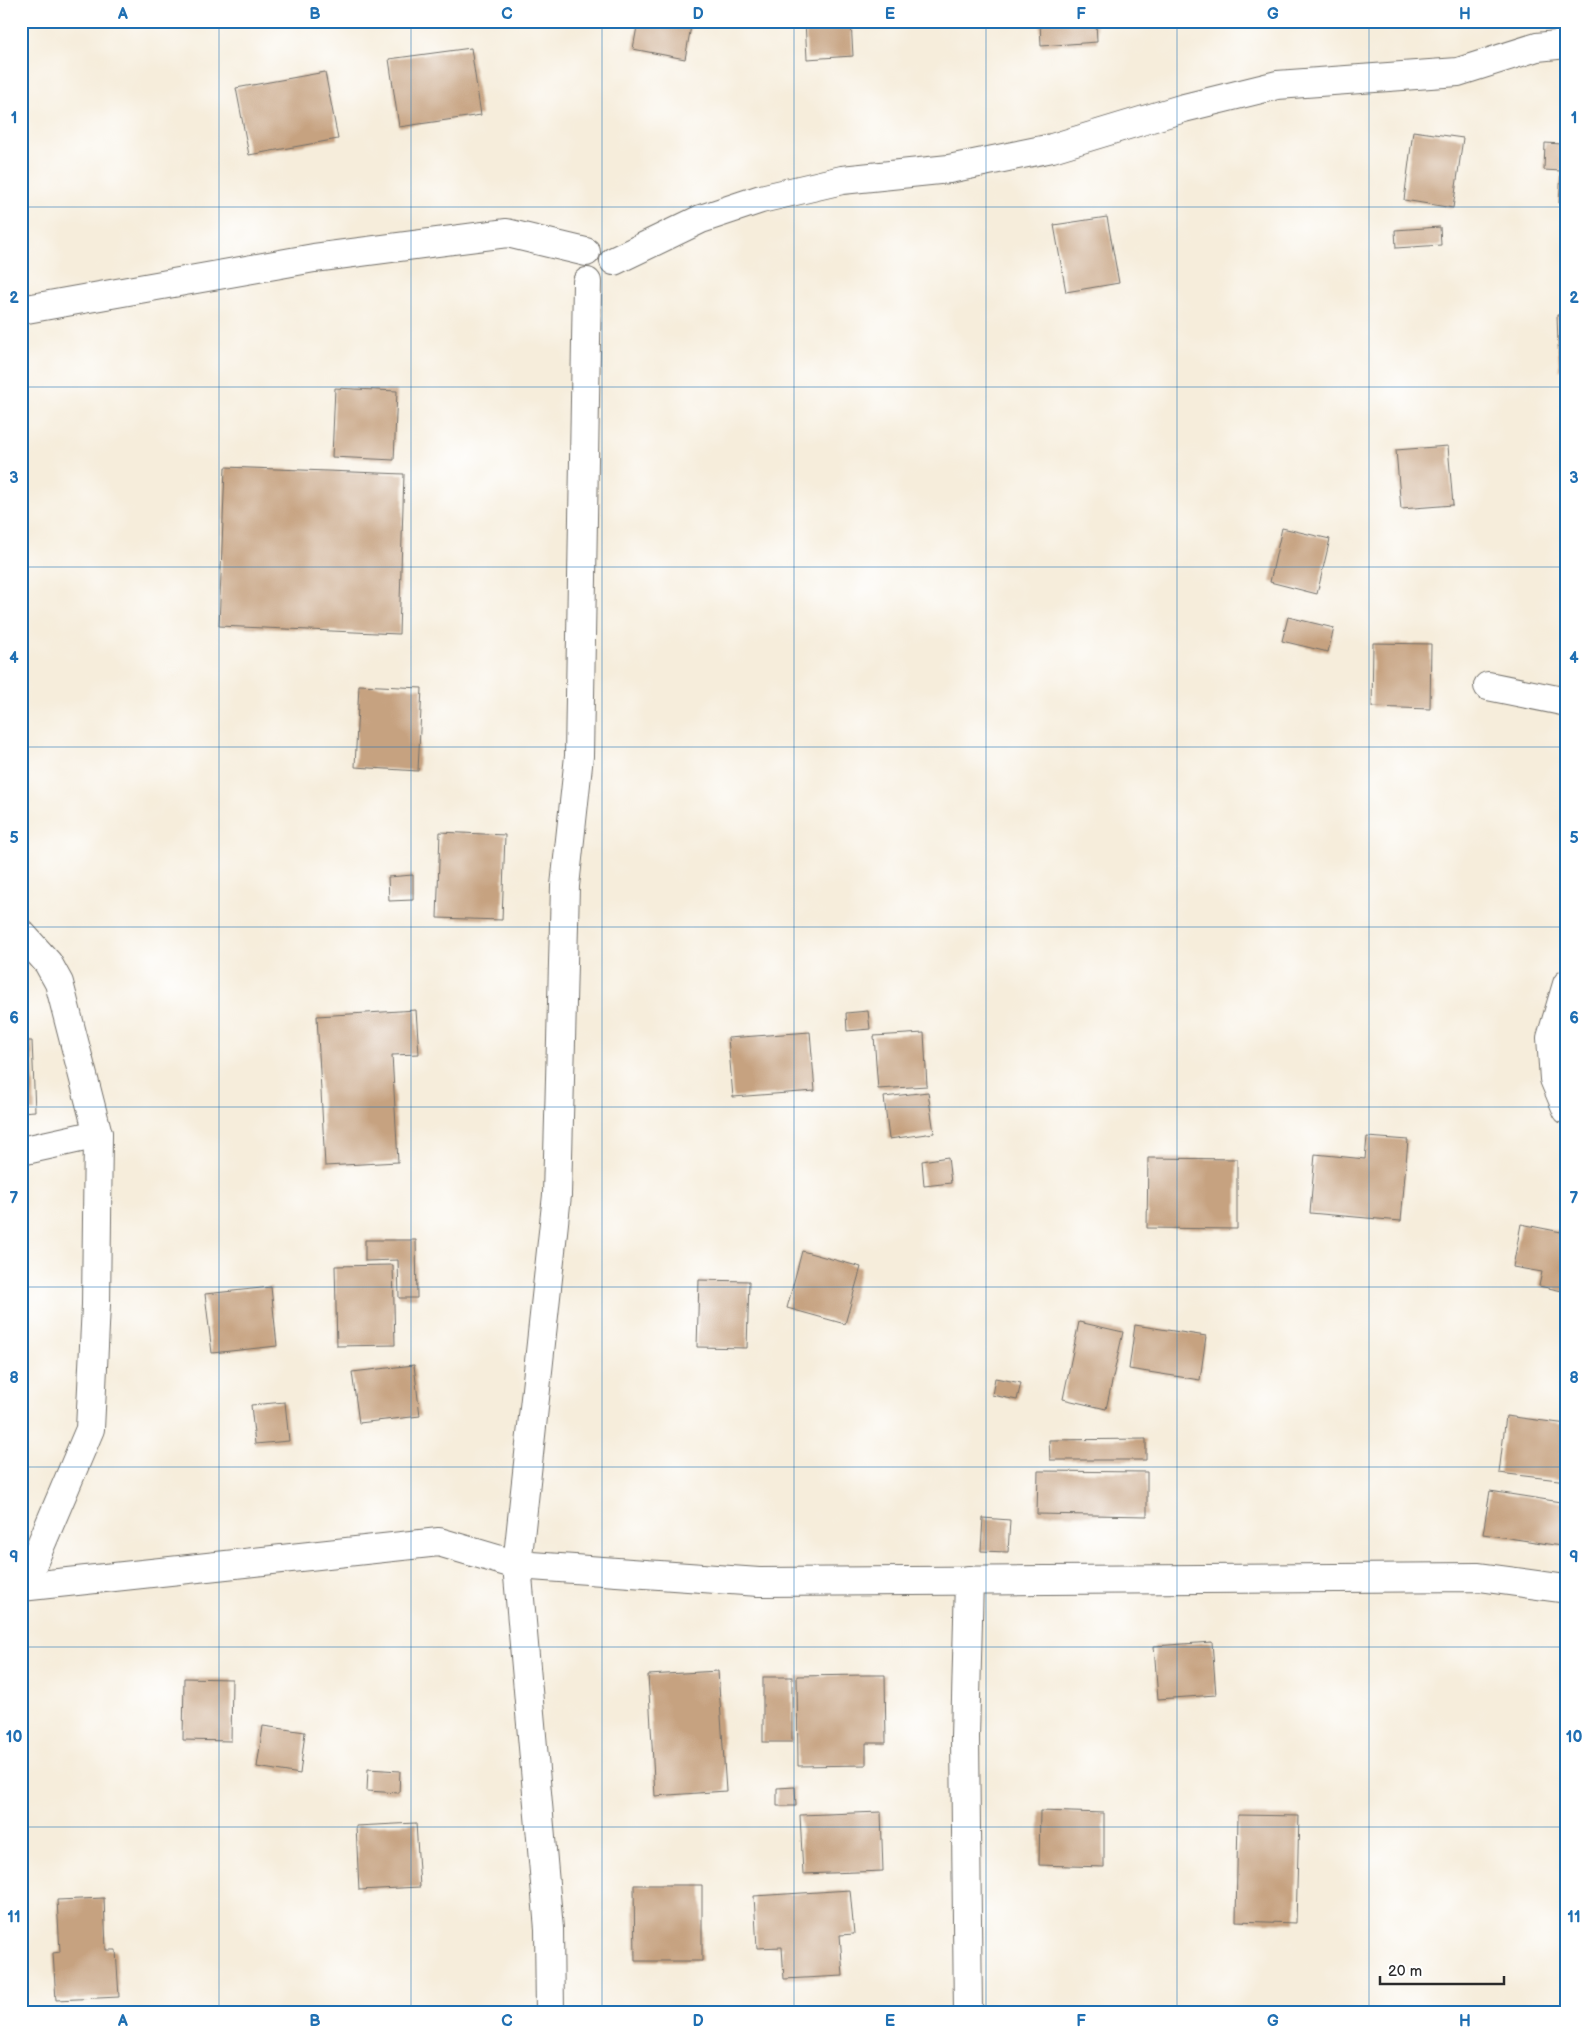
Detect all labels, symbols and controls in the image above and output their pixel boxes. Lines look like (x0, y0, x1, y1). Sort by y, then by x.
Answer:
text: A (117, 5, 128, 24)
text: B (309, 5, 321, 24)
text: C (501, 5, 513, 24)
text: D (692, 5, 704, 24)
text: E (885, 5, 895, 24)
text: F (1076, 5, 1086, 24)
text: G (1267, 5, 1279, 24)
text: H (1459, 5, 1471, 24)
text: 1 (11, 109, 17, 128)
text: 1 (1571, 109, 1577, 128)
text: 2 (9, 289, 19, 308)
text: 2 (1569, 289, 1579, 308)
text: 3 (9, 469, 19, 488)
text: 3 (1569, 469, 1579, 488)
text: 4 (9, 649, 19, 668)
text: 4 (1569, 649, 1579, 668)
text: 5 (9, 829, 19, 848)
text: 5 (1569, 829, 1579, 848)
text: 6 (9, 1009, 19, 1028)
text: 6 (1569, 1009, 1579, 1028)
text: 7 (10, 1189, 19, 1208)
text: 7 (1570, 1189, 1579, 1208)
text: 8 (9, 1369, 19, 1388)
text: 8 (1569, 1369, 1579, 1388)
text: 9 (9, 1548, 19, 1567)
text: 9 (1569, 1548, 1579, 1567)
text: 10 (6, 1728, 22, 1747)
text: 10 (1566, 1728, 1582, 1747)
text: 11 (7, 1908, 21, 1927)
text: 11 (1567, 1908, 1581, 1927)
scale bar (1380, 1954, 1504, 1986)
text: 20 m (1388, 1962, 1422, 1981)
text: A (117, 2012, 128, 2031)
text: B (309, 2012, 321, 2031)
text: C (501, 2012, 513, 2031)
text: D (692, 2012, 704, 2031)
text: E (885, 2012, 895, 2031)
text: F (1076, 2012, 1086, 2031)
text: G (1267, 2012, 1279, 2031)
text: H (1459, 2012, 1471, 2031)

